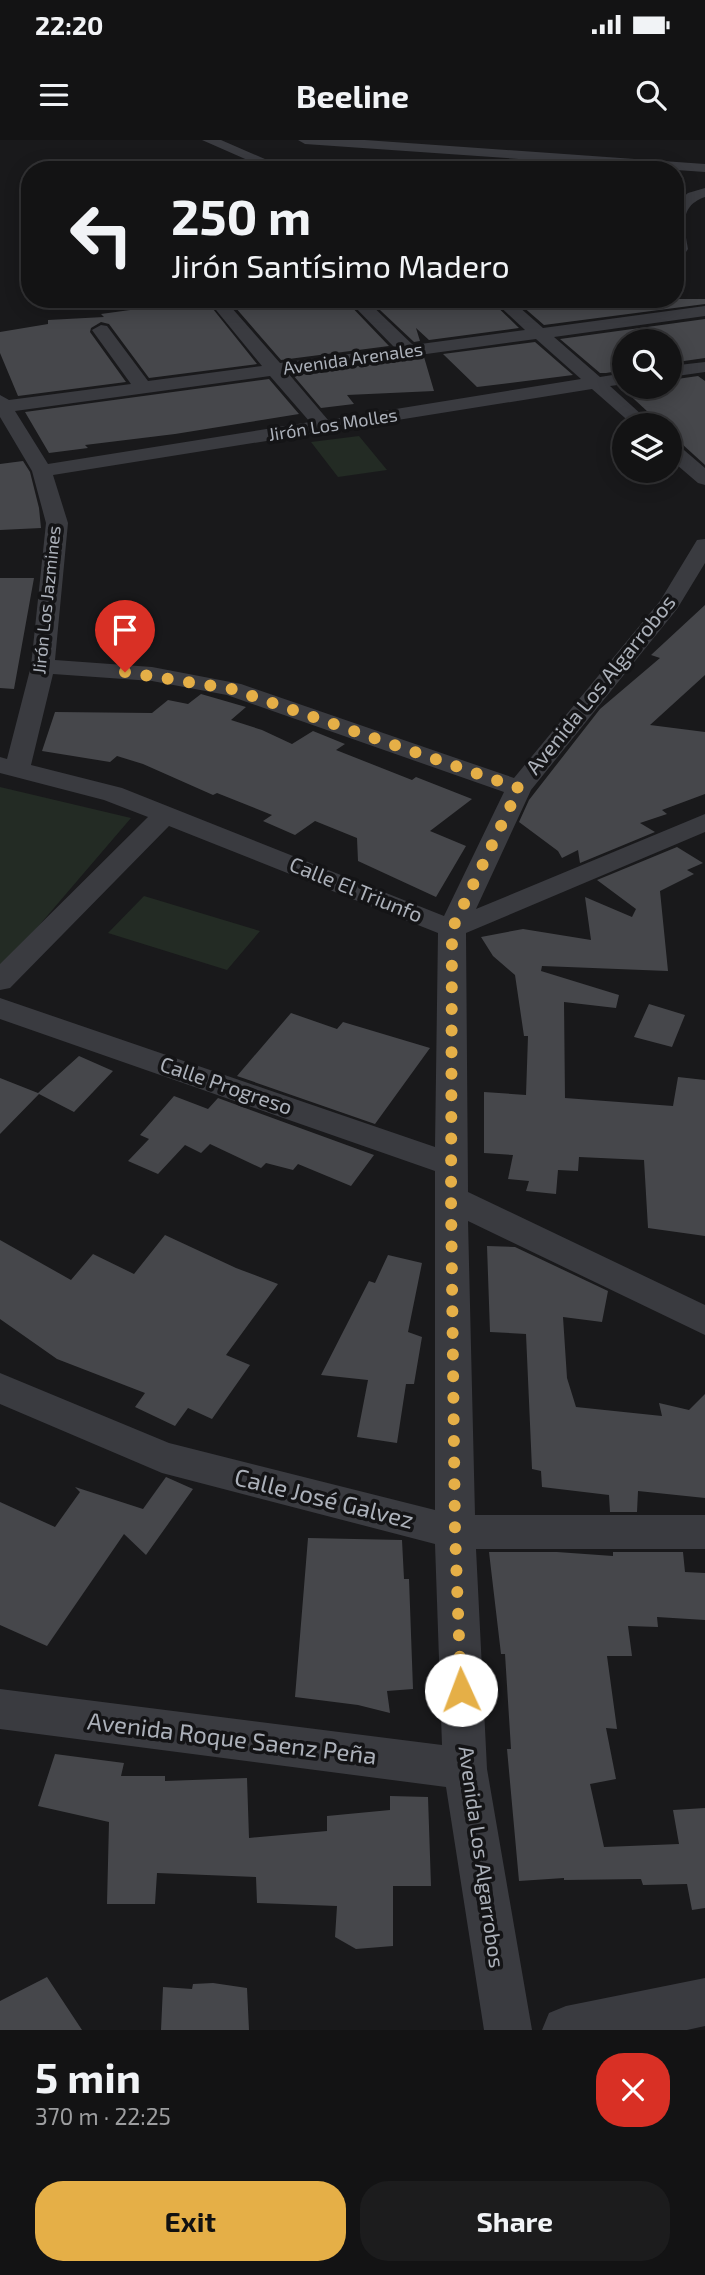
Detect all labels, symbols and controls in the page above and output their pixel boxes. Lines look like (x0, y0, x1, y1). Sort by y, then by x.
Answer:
text: 22:20 (35, 9, 103, 40)
icon: menu (35, 76, 73, 114)
text: Beeline (296, 76, 409, 114)
icon: search (632, 76, 670, 114)
text: 250 m (171, 186, 311, 245)
icon: left (56, 189, 147, 280)
text: Jirón Santísimo Madero (171, 246, 510, 284)
map controls (612, 329, 682, 483)
button: search (612, 329, 682, 399)
street label: Avenida Arenales (282, 337, 424, 379)
street label: Jirón Los Molles (267, 403, 399, 445)
button: layers (612, 413, 682, 483)
street label: Jirón Los Jazmines (27, 525, 65, 675)
street label: Avenida Los Algarrobos (520, 589, 680, 779)
pin (95, 600, 155, 672)
icon: arrive (106, 611, 144, 649)
street label: Calle El Triunfo (286, 851, 427, 927)
street label: Calle Progreso (157, 1050, 296, 1119)
street label: Calle José Galvez (232, 1461, 417, 1534)
position arrow (424, 1653, 498, 1727)
street label: Avenida Roque Saenz Peña (86, 1705, 378, 1770)
street label: Avenida Los Algarrobos (455, 1744, 510, 1969)
text: 5 min (35, 2051, 141, 2101)
button: close (596, 2053, 670, 2127)
text: 370 m · 22:25 (35, 2102, 171, 2130)
button: Exit (35, 2181, 346, 2261)
button: Share (360, 2181, 670, 2261)

